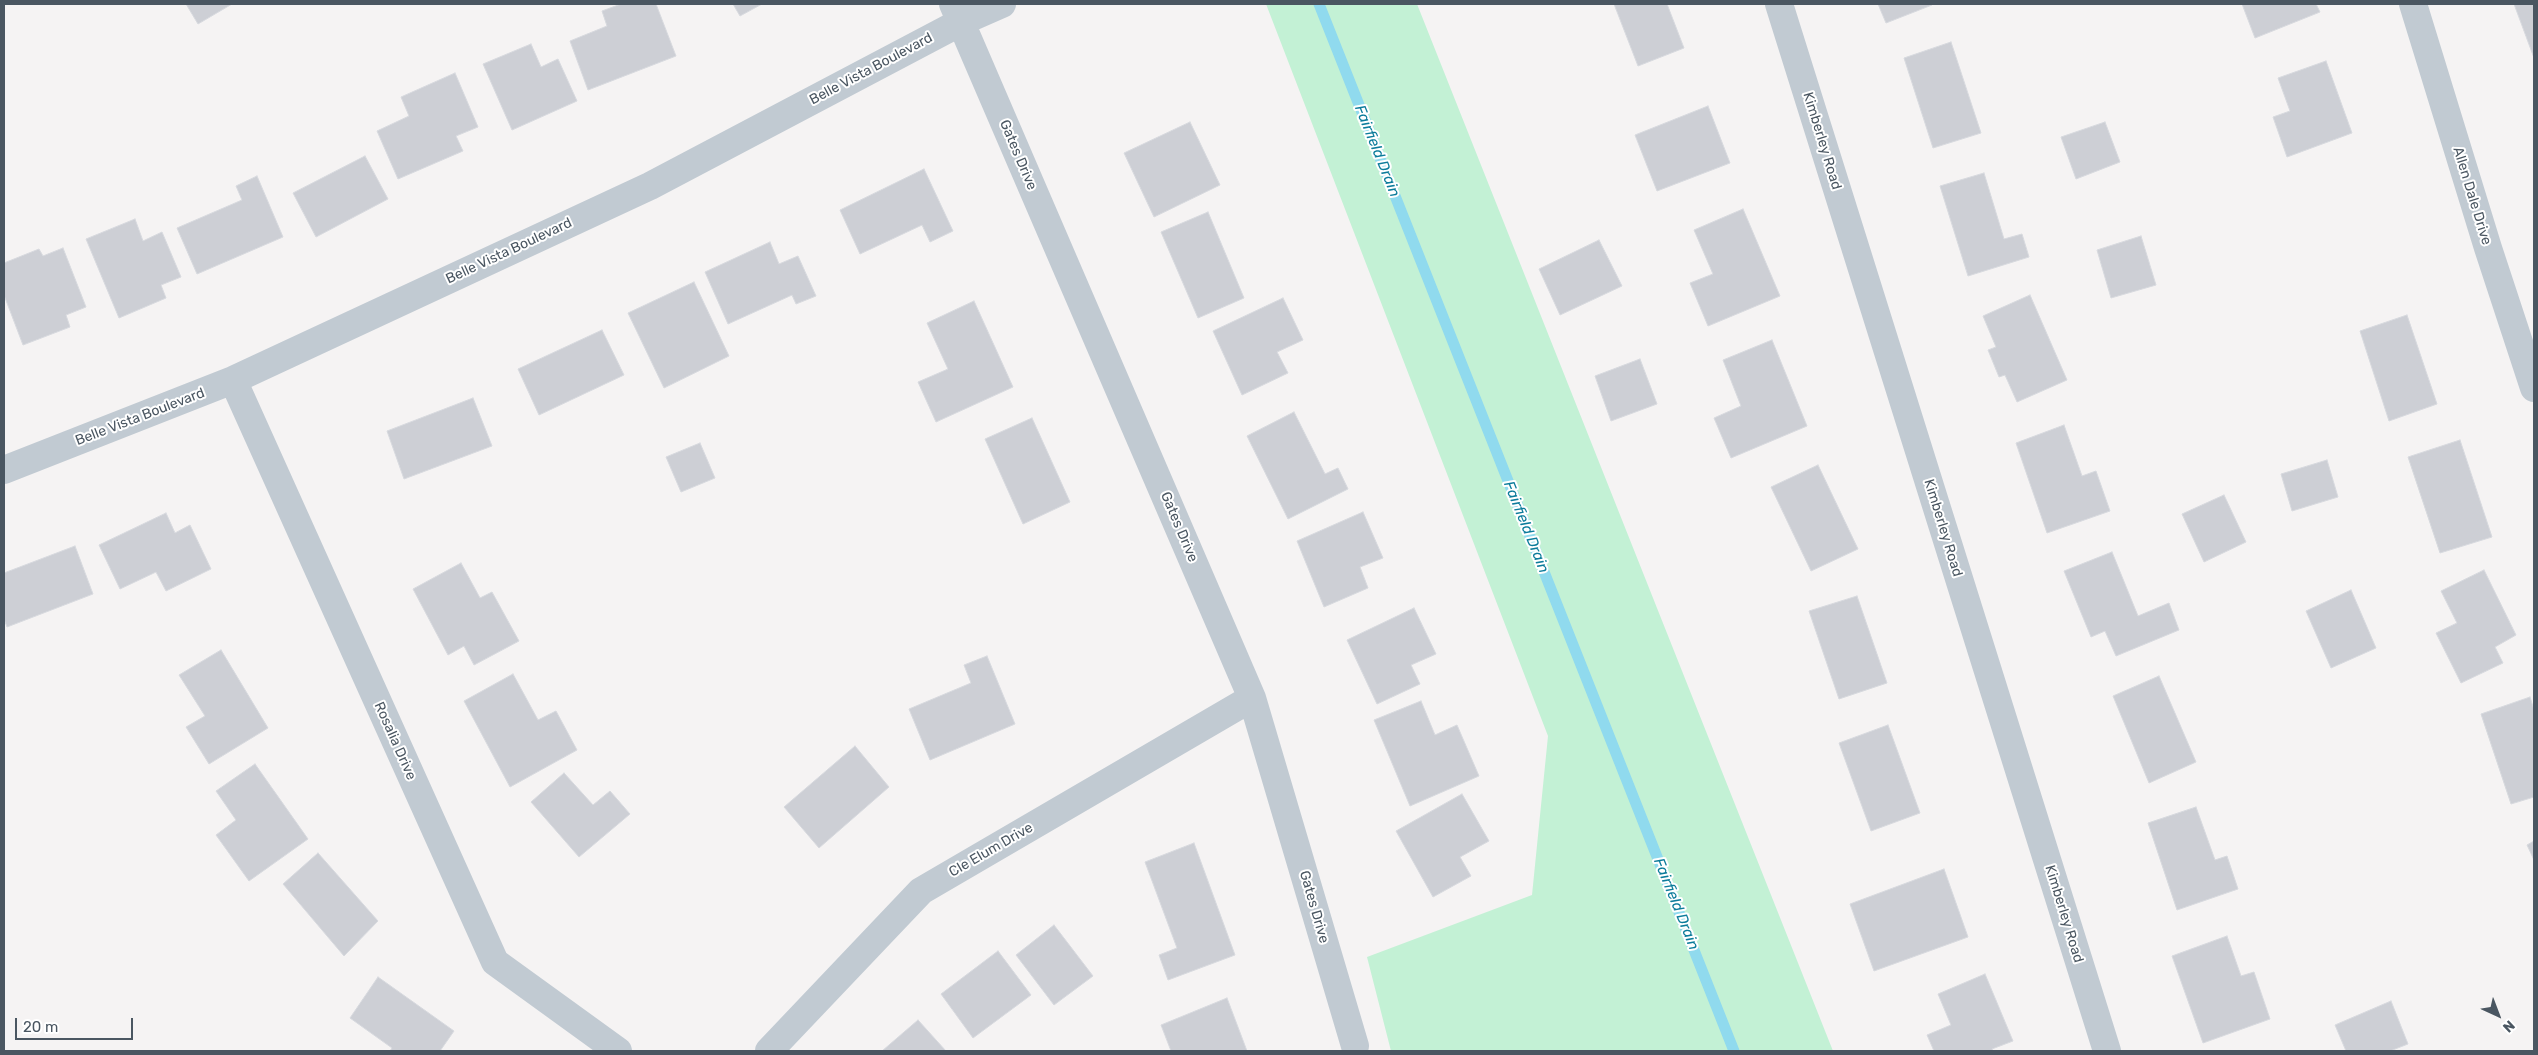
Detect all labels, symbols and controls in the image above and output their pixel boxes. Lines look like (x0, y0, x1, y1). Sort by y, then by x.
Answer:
street label: Belle Vista Boulevard (807, 29, 935, 109)
street label: Kimberley Road (1799, 90, 1845, 192)
water label: Fairfield Drain (1350, 102, 1404, 200)
street label: Gates Drive (996, 117, 1040, 193)
street label: Allen Dale Drive (2449, 145, 2495, 247)
street label: Belle Vista Boulevard (443, 214, 575, 288)
street label: Belle Vista Boulevard (73, 385, 207, 449)
street label: Kimberley Road (1920, 477, 1966, 579)
water label: Fairfield Drain (1499, 478, 1553, 576)
street label: Gates Drive (1157, 489, 1201, 565)
street label: Rosalia Drive (370, 699, 420, 783)
street label: Cle Elum Drive (946, 819, 1036, 881)
water label: Fairfield Drain (1649, 855, 1703, 953)
street label: Kimberley Road (2041, 863, 2087, 965)
street label: Gates Drive (1296, 869, 1332, 945)
north arrow (2473, 990, 2523, 1040)
scale bar (18, 1008, 135, 1040)
text: N (2499, 1017, 2518, 1036)
text: 20 m (23, 1018, 58, 1036)

